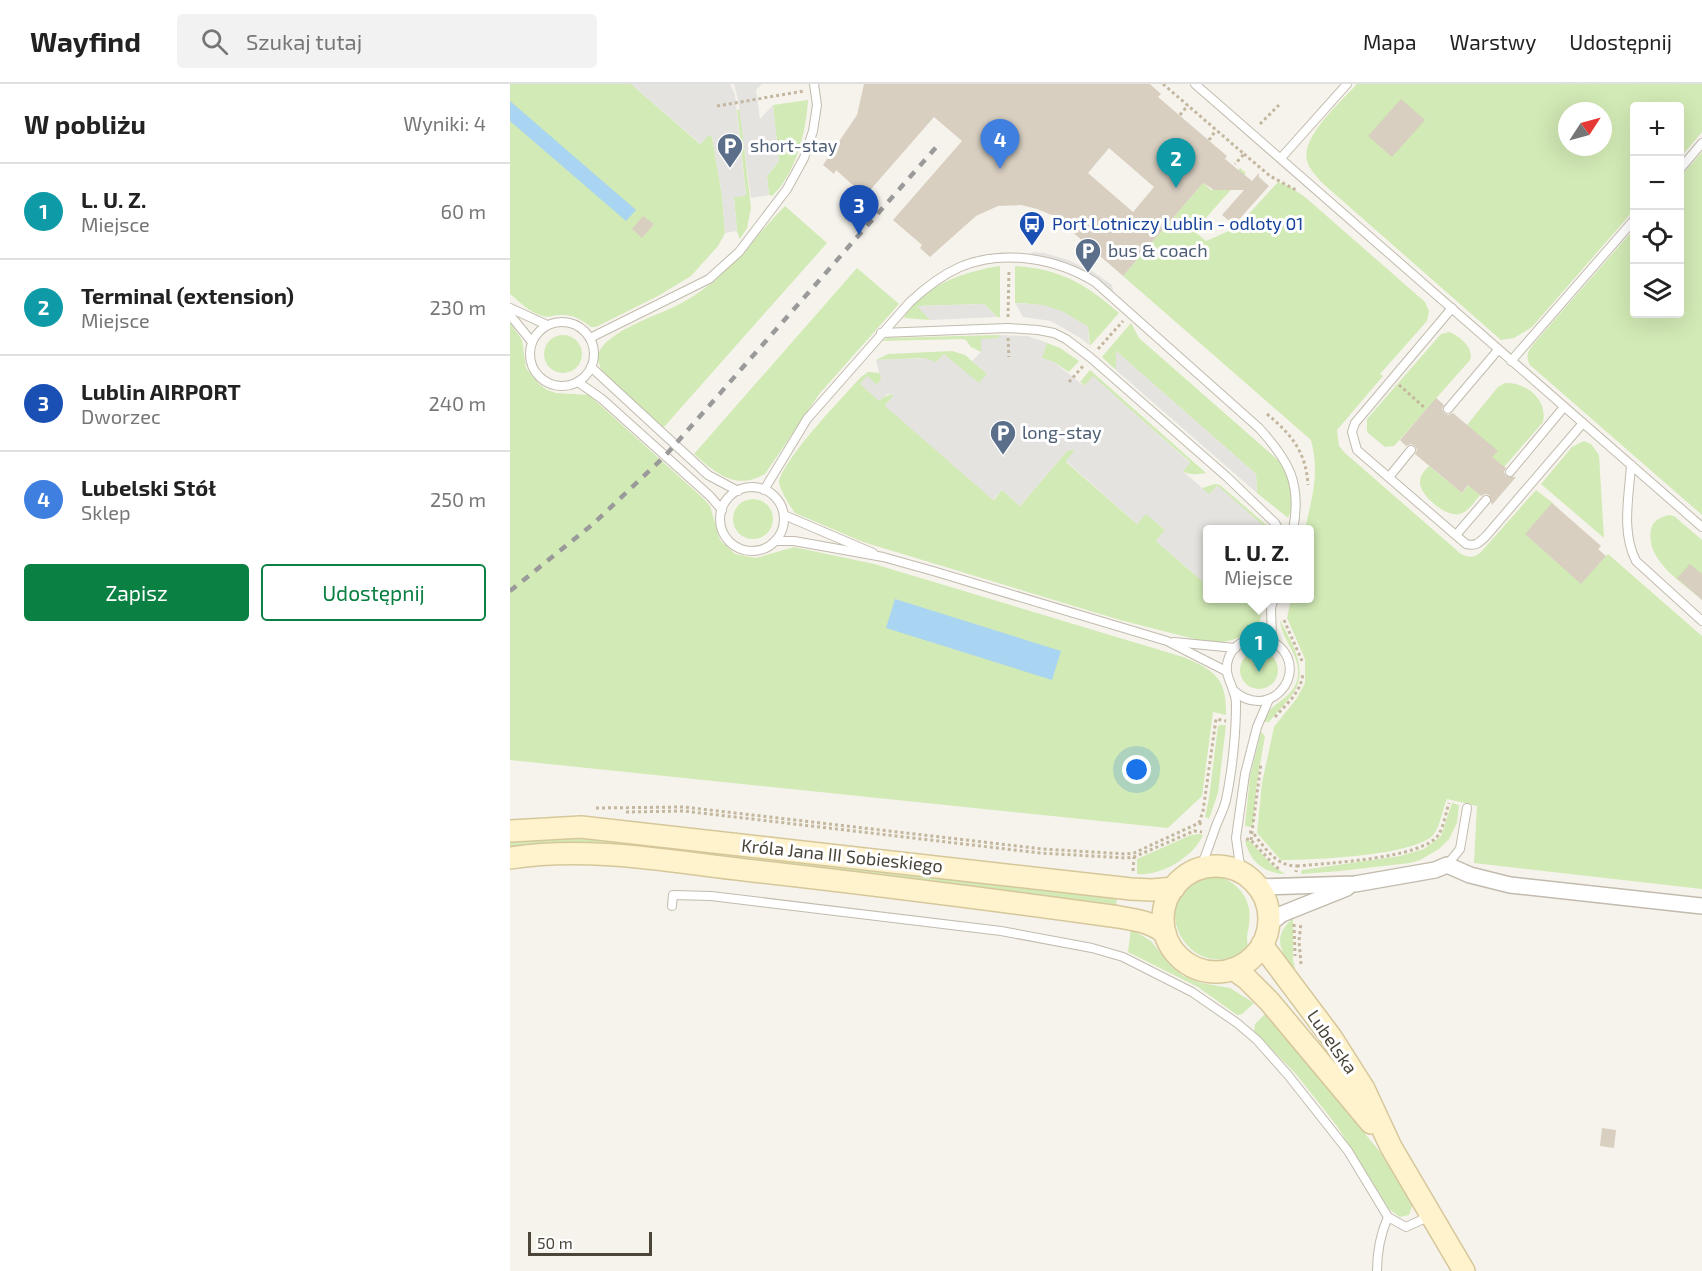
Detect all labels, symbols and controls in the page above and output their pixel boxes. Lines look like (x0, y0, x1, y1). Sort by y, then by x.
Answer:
search box (177, 14, 597, 68)
text: Wayfind (30, 24, 141, 58)
icon: search (198, 25, 231, 58)
text: Szukaj tutaj (246, 28, 362, 54)
text: Mapa (1363, 29, 1417, 54)
text: Warstwy (1450, 29, 1536, 54)
text: Udostępnij (1569, 29, 1672, 54)
north arrow (1558, 102, 1612, 156)
map controls (1630, 102, 1684, 318)
button: + (1630, 102, 1684, 156)
text: W pobliżu (24, 108, 146, 139)
text: Wyniki: 4 (403, 111, 486, 135)
pin: 4 (980, 120, 1020, 169)
parking icon: short-stay (715, 131, 745, 169)
place label: short-stay (750, 134, 838, 156)
pin: 2 (1156, 138, 1196, 188)
button: − (1630, 156, 1684, 210)
text: L. U. Z. (81, 186, 146, 212)
pin: 3 (840, 186, 878, 235)
text: 1 (39, 199, 48, 223)
text: 60 m (441, 199, 486, 223)
bus stop icon: Port Lotniczy Lublin - odloty 01 (1017, 209, 1047, 247)
button: locate (1630, 210, 1684, 264)
text: Miejsce (81, 212, 150, 236)
place label: Port Lotniczy Lublin - odloty 01 (1052, 212, 1303, 234)
parking icon: bus & coach (1073, 236, 1103, 274)
place label: bus & coach (1108, 239, 1208, 261)
button: layers (1630, 264, 1684, 318)
text: Terminal (extension) (81, 282, 294, 308)
text: 2 (38, 295, 49, 319)
text: 230 m (430, 295, 486, 319)
text: Miejsce (81, 308, 150, 332)
text: Lublin AIRPORT (81, 378, 241, 404)
text: 3 (38, 391, 49, 415)
text: 240 m (428, 391, 486, 415)
text: Dworzec (81, 404, 161, 428)
parking icon: long-stay (988, 418, 1018, 456)
place label: long-stay (1022, 421, 1102, 443)
text: Lubelski Stół (81, 474, 216, 500)
text: 4 (37, 487, 50, 511)
text: 250 m (430, 487, 486, 511)
text: Sklep (81, 500, 131, 524)
popup (1203, 525, 1314, 603)
text: L. U. Z. (1224, 539, 1289, 565)
button: Zapisz (24, 564, 249, 621)
button: Udostępnij (261, 564, 486, 621)
text: Miejsce (1224, 565, 1293, 589)
pin: 1 (1240, 622, 1278, 672)
your location (1122, 755, 1151, 784)
street label: Króla Jana III Sobieskiego (740, 833, 944, 877)
street label: Lubelska (1303, 1005, 1363, 1078)
scale bar (528, 1229, 652, 1256)
text: 50 m (537, 1233, 573, 1252)

